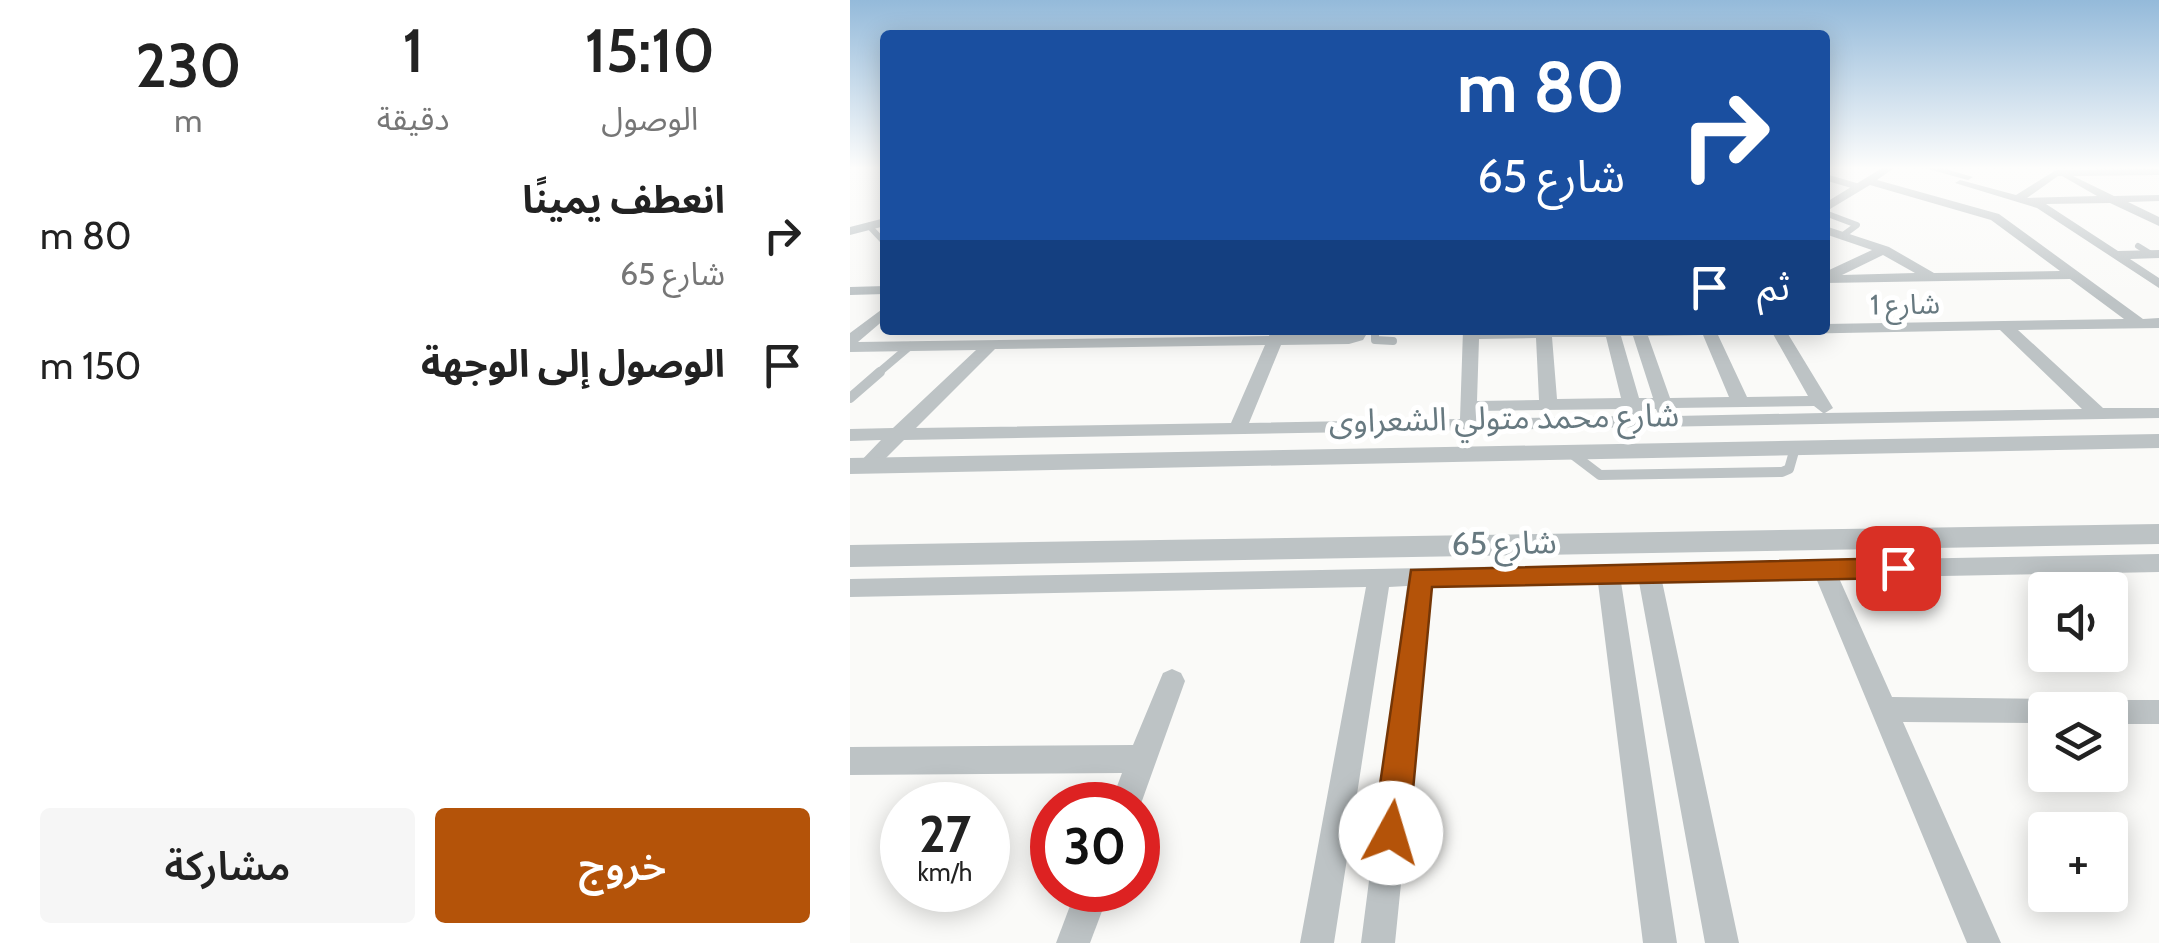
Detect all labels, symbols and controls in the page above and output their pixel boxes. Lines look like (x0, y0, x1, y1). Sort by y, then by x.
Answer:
text: 1 (403, 14, 424, 87)
text: 15:10 (585, 14, 715, 87)
text: 230 (135, 29, 241, 102)
text: 80 m (1457, 44, 1625, 130)
icon: right (1660, 70, 1790, 200)
text: دقيقة (377, 99, 450, 138)
text: الوصول (601, 99, 698, 138)
text: m (174, 101, 202, 140)
text: شارع 65 (1477, 149, 1625, 203)
text: انعطف يمينًا (522, 176, 725, 223)
icon: right (755, 208, 810, 263)
text: 80 m (40, 212, 131, 259)
text: شارع 65 (620, 254, 725, 293)
icon: arrive (1682, 260, 1737, 315)
text: ثم (1757, 263, 1790, 310)
street label: شارع 1 (1870, 286, 1940, 326)
icon: arrive (755, 338, 810, 393)
text: الوصول إلى الوجهة (421, 340, 725, 387)
text: 150 m (40, 342, 141, 389)
street label: شارع محمد متولي الشعراوى (1329, 395, 1680, 445)
street label: شارع 65 (1451, 522, 1557, 568)
pin (1856, 526, 1941, 611)
icon: arrive (1871, 541, 1926, 596)
map controls (2028, 572, 2128, 912)
button: sound (2028, 572, 2128, 672)
button: layers (2028, 692, 2128, 792)
position arrow (1339, 781, 1443, 885)
speed limit sign: 30 (1030, 782, 1160, 912)
text: 27 (919, 804, 971, 865)
button: مشاركة (40, 808, 415, 923)
button: خروج (435, 808, 810, 923)
button: + (2028, 812, 2128, 912)
text: km/h (918, 857, 972, 887)

